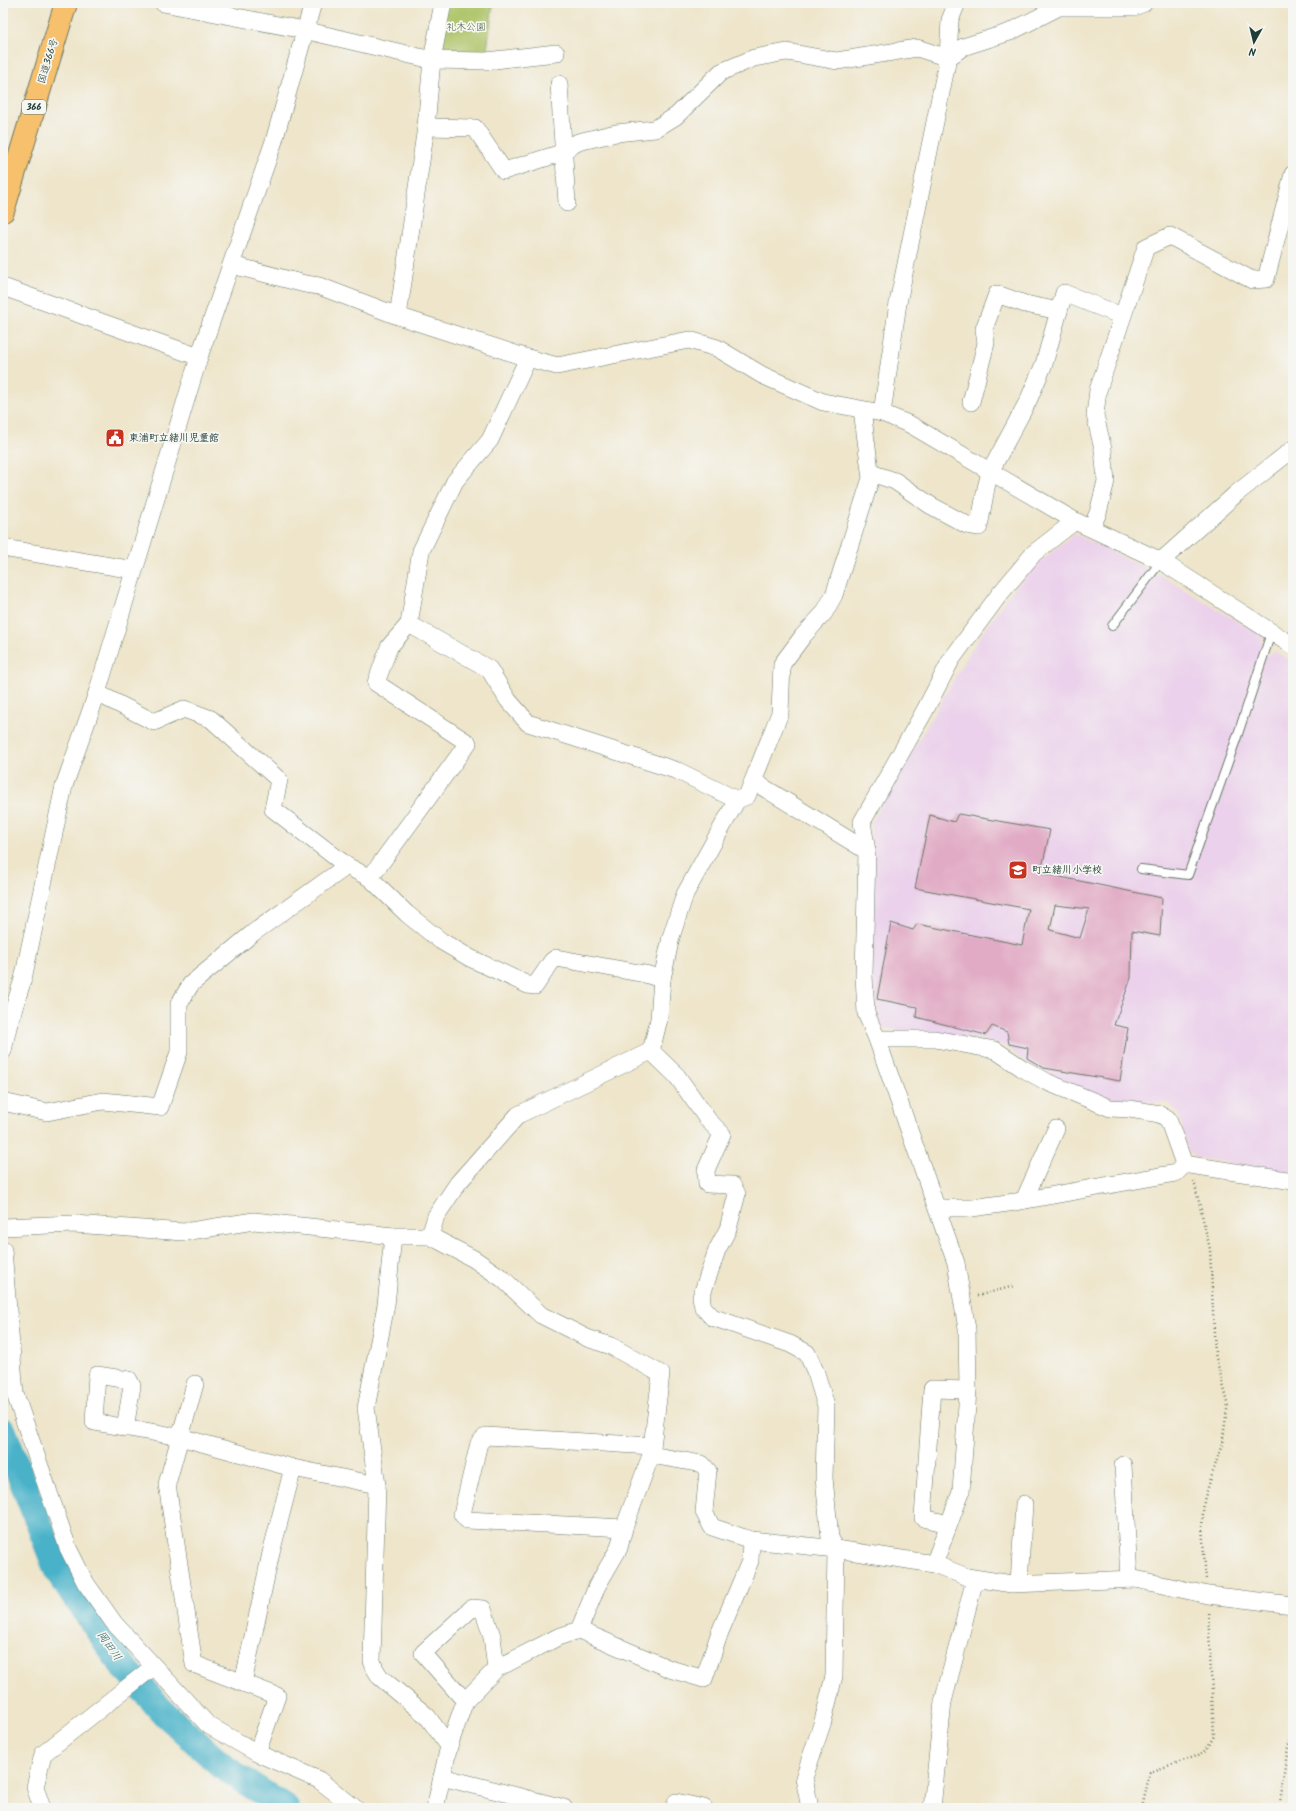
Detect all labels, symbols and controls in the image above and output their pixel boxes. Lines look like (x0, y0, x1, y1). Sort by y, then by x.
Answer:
park label: 礼木公園 (446, 19, 486, 35)
north arrow (1234, 22, 1274, 62)
street label: 国道366号 (34, 36, 62, 86)
text: N (1248, 42, 1257, 60)
road number: 366 (22, 100, 46, 114)
public building icon: 東浦町立緒川児童館 (104, 427, 126, 449)
place label: 東浦町立緒川児童館 (129, 430, 219, 446)
school or university icon: 町立緒川小学校 (1007, 859, 1029, 881)
place label: 町立緒川小学校 (1032, 862, 1102, 878)
water label: 岡田川 (92, 1627, 126, 1665)

